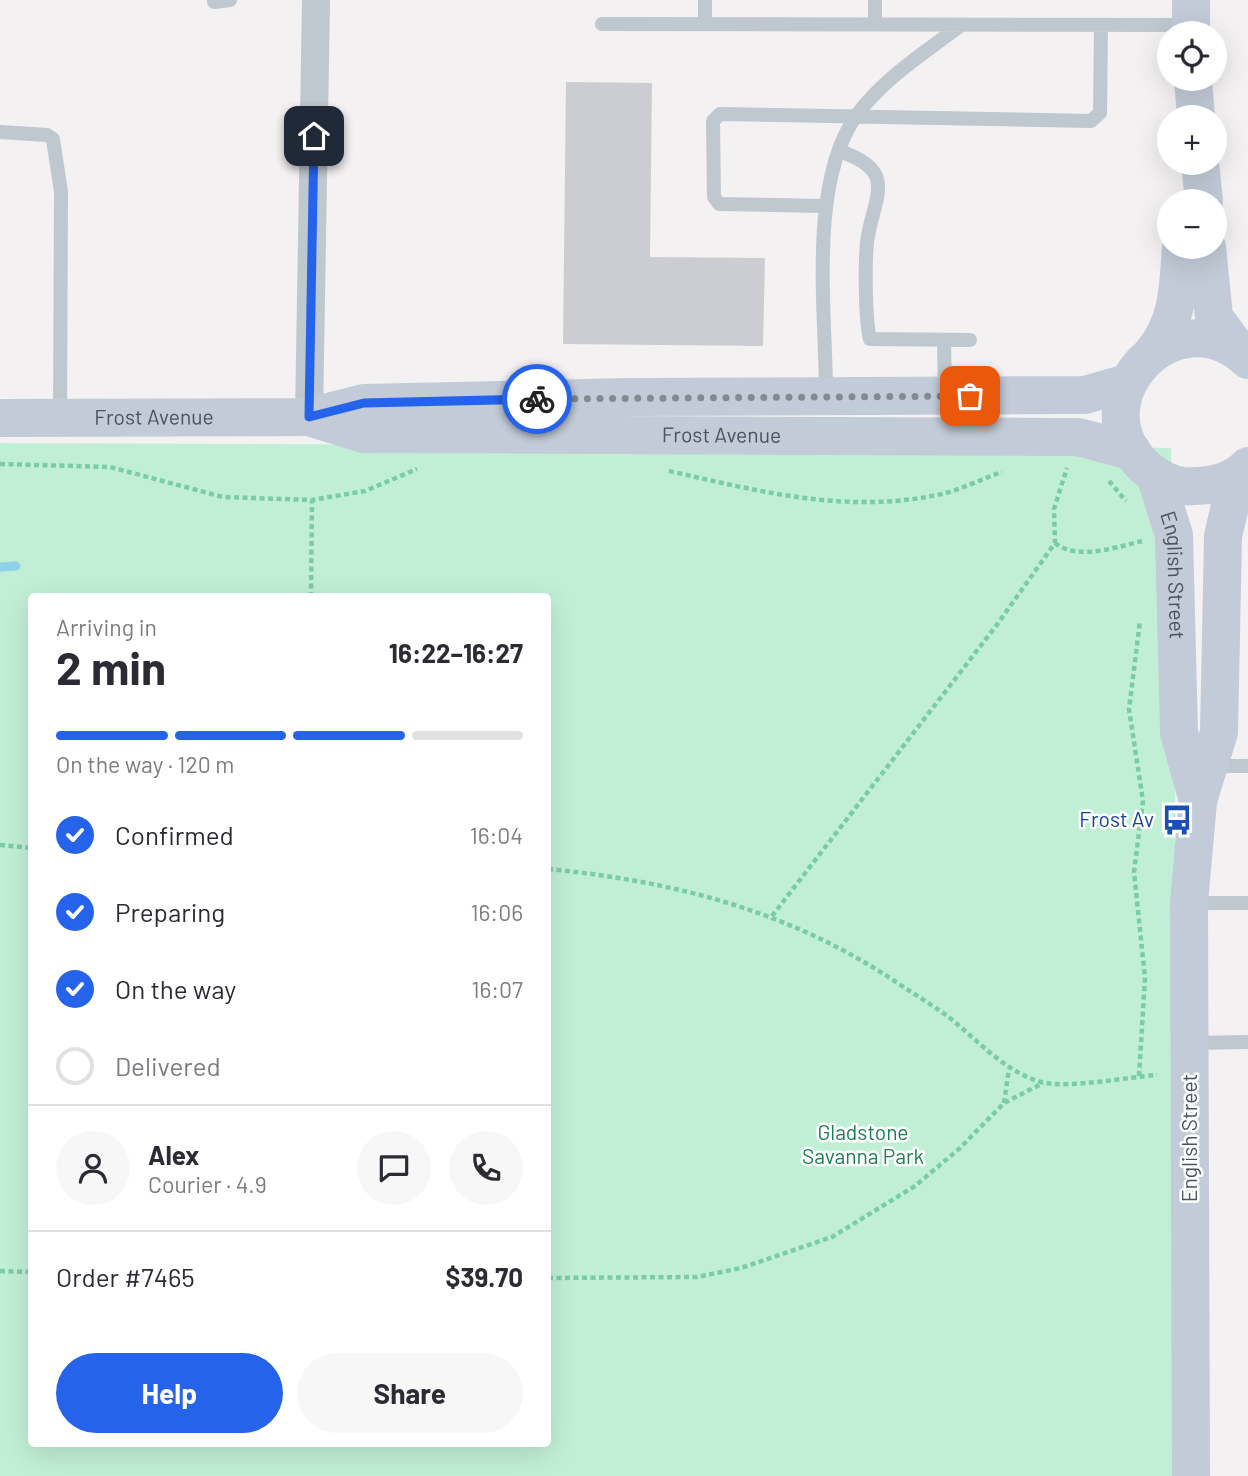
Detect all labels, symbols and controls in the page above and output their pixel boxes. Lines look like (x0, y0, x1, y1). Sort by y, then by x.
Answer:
map controls (1157, 21, 1227, 259)
button: locate (1157, 21, 1227, 91)
button: + (1157, 105, 1227, 175)
pin (284, 106, 344, 166)
icon: home (295, 117, 333, 155)
button: − (1157, 189, 1227, 259)
courier (502, 364, 572, 434)
pin (940, 366, 1000, 426)
icon: bag (951, 377, 989, 415)
icon: bike (518, 380, 556, 418)
street label: Frost Avenue (94, 403, 214, 429)
street label: Frost Avenue (662, 421, 781, 447)
street label: English Street (1156, 508, 1191, 640)
text: Arriving in (56, 613, 157, 641)
text: 16:22–16:27 (389, 637, 523, 668)
text: 2 min (56, 639, 166, 694)
text: On the way · 120 m (56, 750, 234, 778)
bus stop icon: Frost Av (1160, 803, 1194, 837)
place label: Frost Av (1079, 806, 1154, 831)
icon: check (56, 816, 94, 854)
text: Confirmed (115, 819, 234, 850)
text: 16:04 (470, 821, 523, 849)
icon: check (56, 893, 94, 931)
text: Preparing (115, 896, 225, 927)
text: 16:06 (470, 898, 523, 926)
icon: check (56, 970, 94, 1008)
text: On the way (115, 973, 236, 1004)
text: 16:07 (471, 975, 523, 1003)
text: Delivered (115, 1050, 221, 1081)
street label: English Street (1176, 1074, 1201, 1202)
park label: Gladstone Savanna Park (802, 1119, 924, 1168)
button: person (56, 1131, 130, 1205)
button: chat (357, 1131, 431, 1205)
button: phone (449, 1131, 523, 1205)
text: Alex (148, 1139, 199, 1170)
text: Courier · 4.9 (148, 1170, 267, 1198)
text: Order #7465 (56, 1261, 195, 1292)
text: $39.70 (446, 1261, 523, 1292)
button: Help (56, 1353, 283, 1433)
button: Share (297, 1353, 523, 1433)

